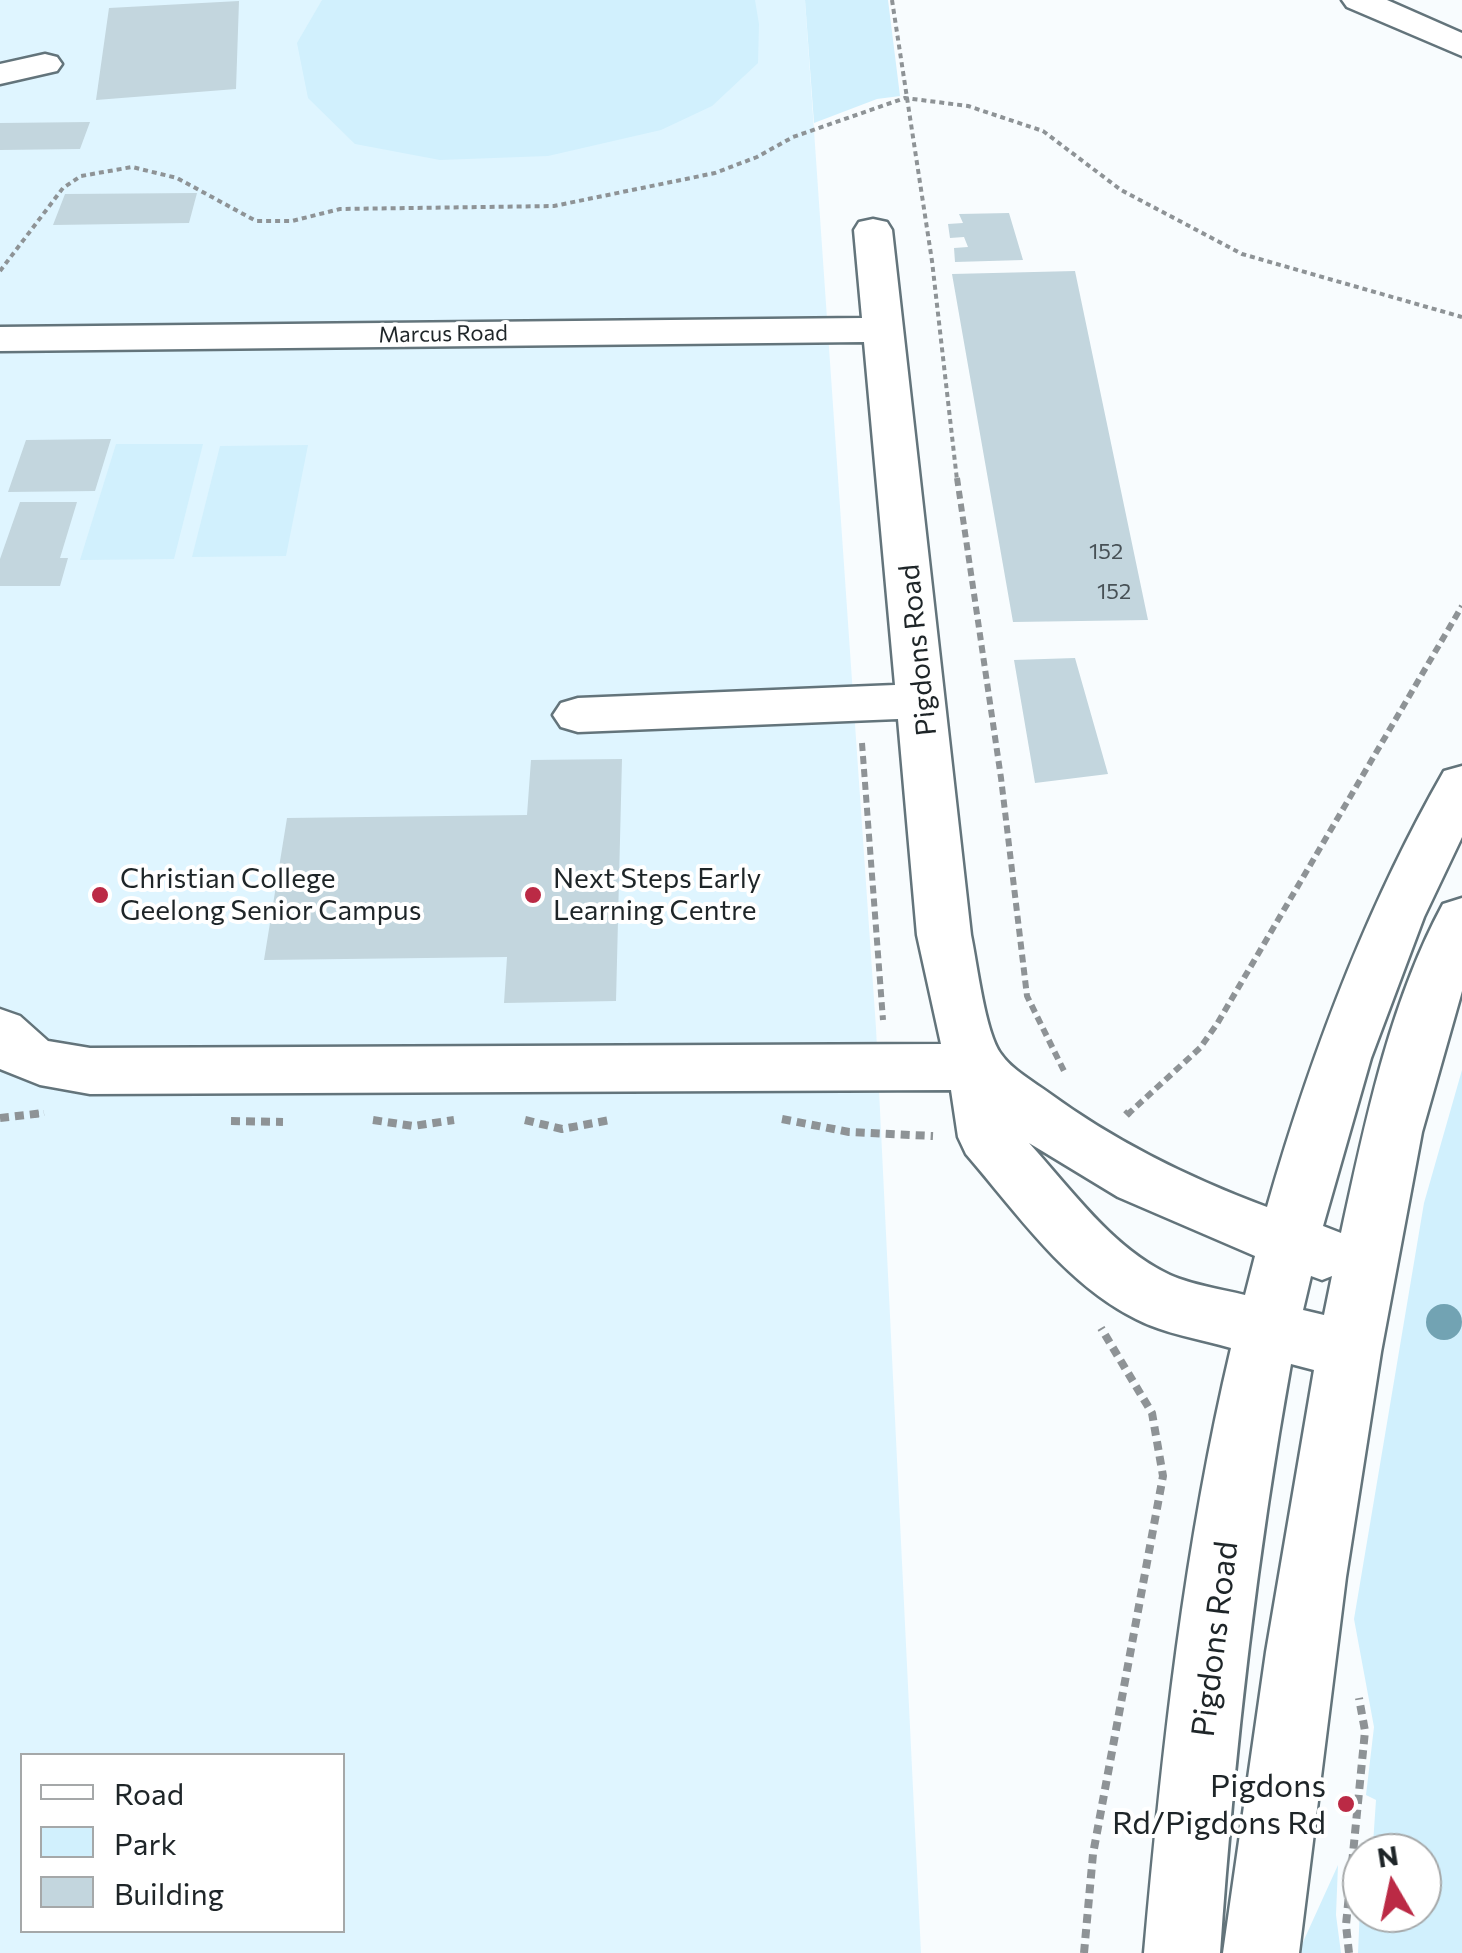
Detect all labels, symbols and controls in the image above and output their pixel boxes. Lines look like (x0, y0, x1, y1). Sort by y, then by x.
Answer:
street label: Marcus Road (378, 320, 508, 348)
house number: 152 (1089, 539, 1123, 565)
street label: Pigdons Road (892, 563, 944, 737)
house number: 152 (1097, 579, 1131, 605)
place label: Christian College Geelong Senior Campus (120, 862, 421, 928)
place label: Next Steps Early Learning Centre (553, 862, 761, 928)
marker: Christian College Geelong Senior Campus (89, 884, 111, 906)
marker: Next Steps Early Learning Centre (522, 884, 544, 906)
street label: Pigdons Road (1184, 1539, 1246, 1739)
legend (20, 1753, 345, 1933)
place label: Pigdons Rd/Pigdons Rd (1112, 1767, 1326, 1842)
text: Road (114, 1774, 184, 1811)
marker: Pigdons Rd/Pigdons Rd (1335, 1793, 1357, 1815)
text: Park (114, 1824, 177, 1861)
north arrow (1342, 1833, 1442, 1933)
text: N (1375, 1837, 1401, 1874)
text: Building (114, 1874, 224, 1911)

